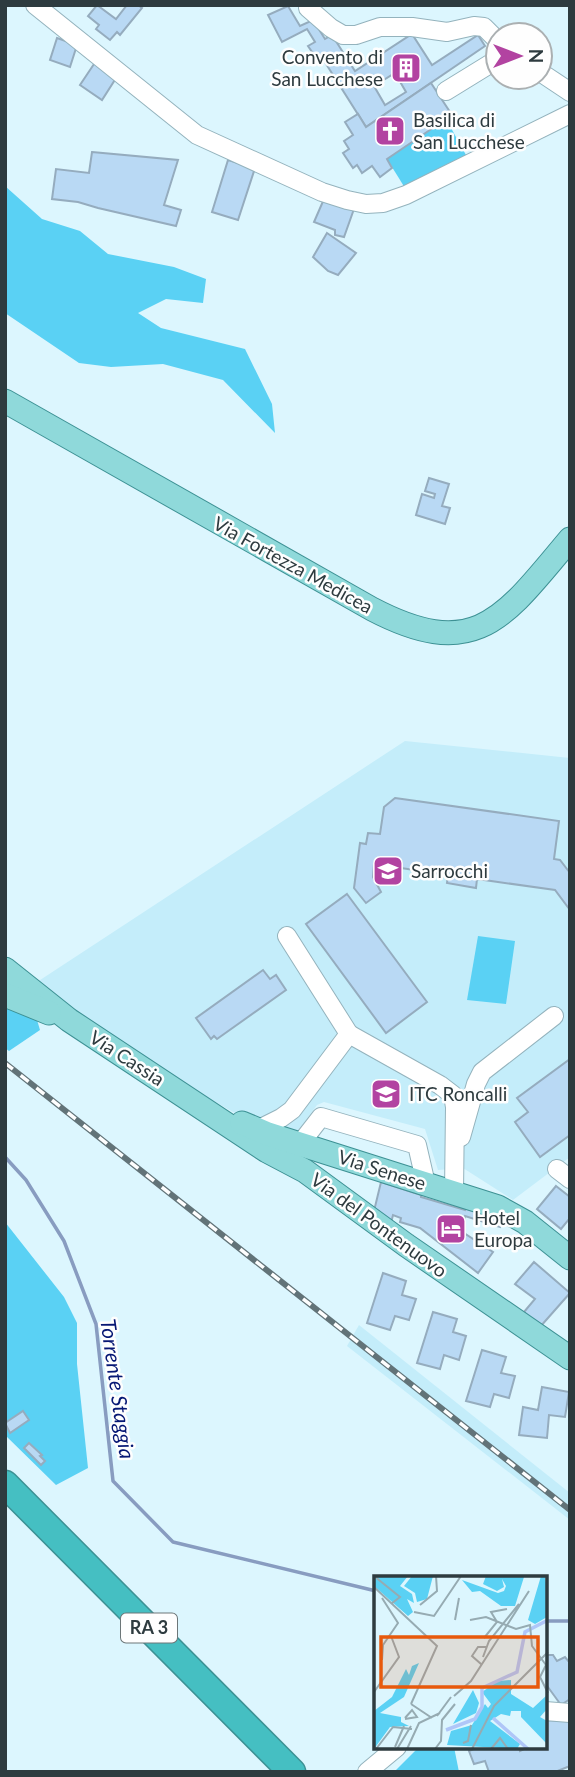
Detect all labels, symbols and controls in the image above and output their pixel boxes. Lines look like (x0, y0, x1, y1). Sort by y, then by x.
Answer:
north arrow (484, 21, 554, 91)
place label: Convento di San Lucchese (271, 45, 383, 90)
text: N (525, 49, 548, 63)
building icon: Convento di San Lucchese (389, 51, 423, 85)
place label: Basilica di San Lucchese (413, 108, 525, 153)
church icon: Basilica di San Lucchese (373, 114, 407, 148)
street label: Via Fortezza Medicea (210, 511, 377, 618)
school or university icon: Sarrocchi (371, 854, 405, 888)
place label: Sarrocchi (411, 859, 488, 882)
street label: Via Cassia (86, 1025, 169, 1090)
school or university icon: ITC Roncalli (369, 1077, 403, 1111)
place label: ITC Roncalli (409, 1082, 507, 1105)
street label: Via Senese (335, 1145, 429, 1195)
street label: Via del Pontenuovo (307, 1167, 452, 1282)
place label: Hotel Europa (474, 1206, 533, 1251)
hotel icon: Hotel Europa (434, 1212, 468, 1246)
water label: Torrente Staggia (96, 1317, 141, 1461)
inset map (374, 1576, 547, 1749)
road number: RA 3 (121, 1614, 177, 1643)

